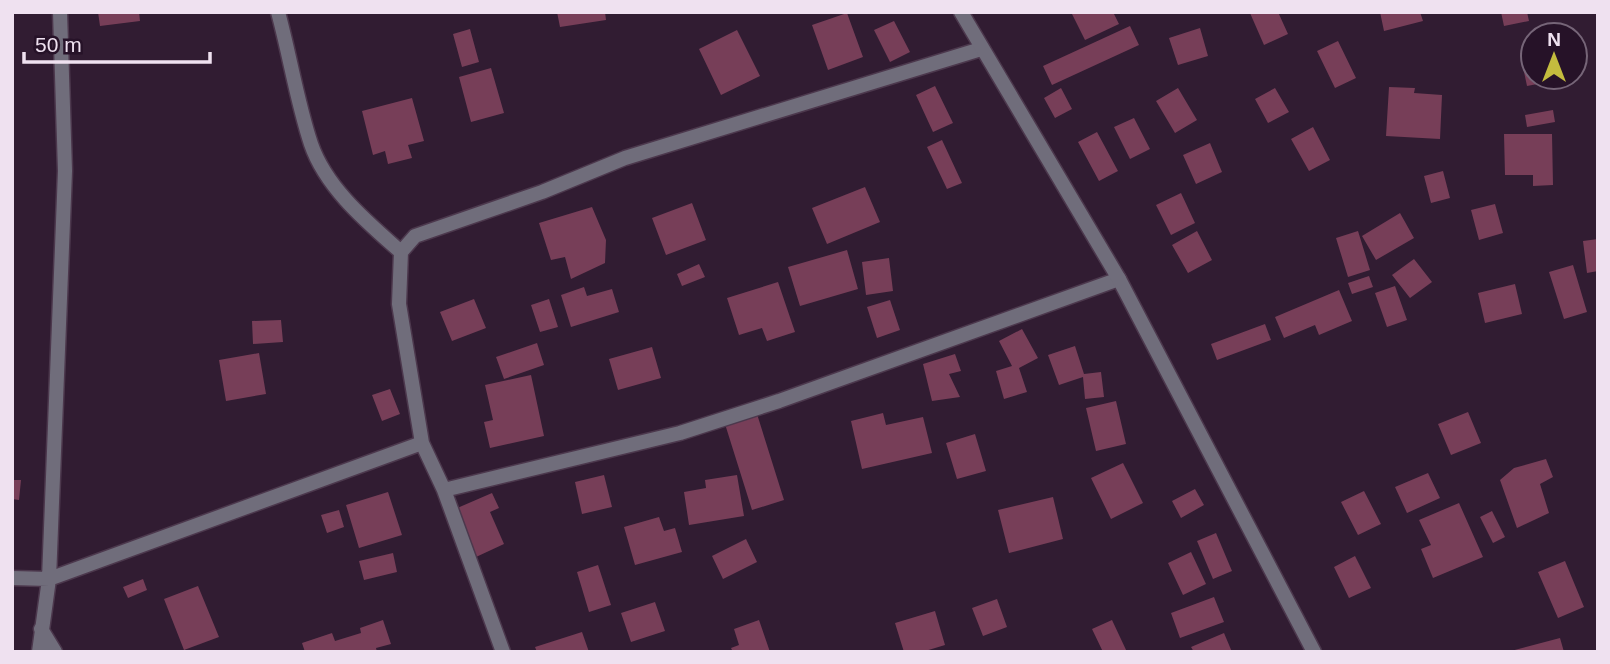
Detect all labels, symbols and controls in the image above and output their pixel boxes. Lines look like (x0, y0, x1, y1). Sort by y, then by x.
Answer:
scale bar (24, 21, 210, 65)
north arrow (1519, 21, 1589, 91)
text: N (1547, 29, 1561, 50)
text: 50 m (35, 33, 82, 56)

